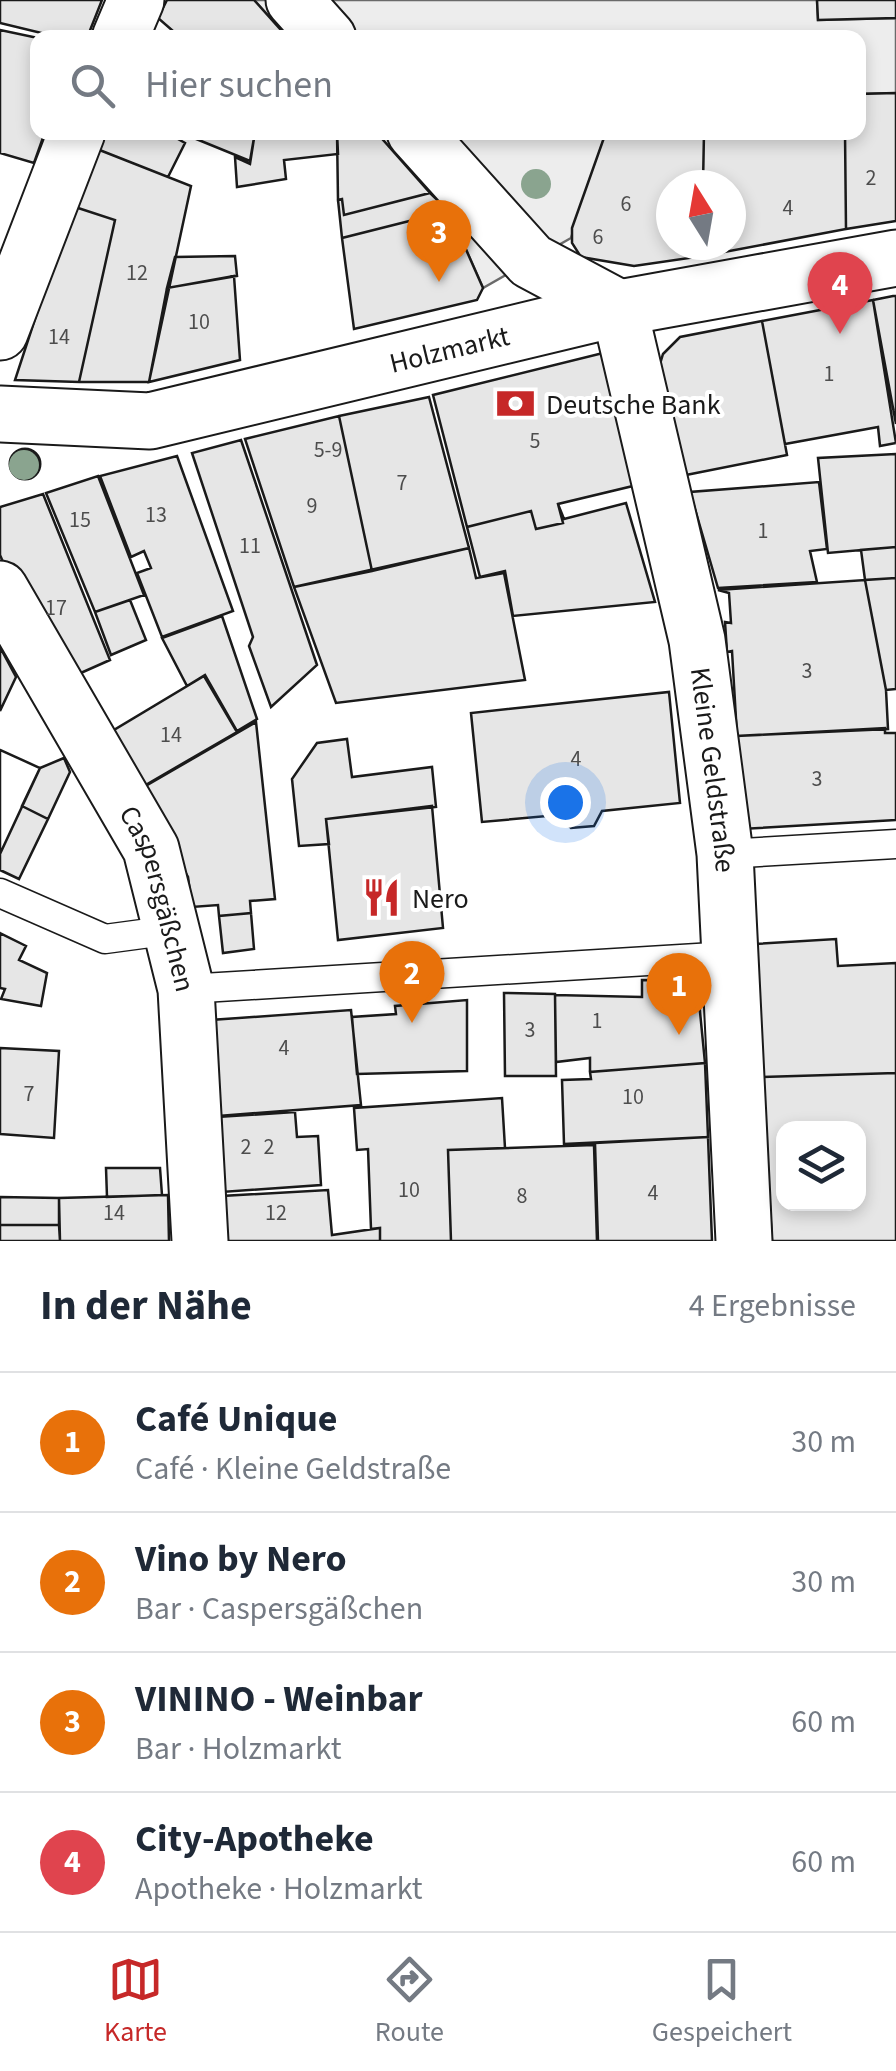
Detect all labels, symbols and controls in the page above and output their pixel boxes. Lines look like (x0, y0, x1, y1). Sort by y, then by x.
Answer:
search box (30, 30, 866, 140)
icon: search (65, 58, 120, 113)
text: Hier suchen (145, 58, 333, 112)
house number: 2 (866, 162, 876, 194)
north arrow (656, 170, 746, 260)
house number: 6 (621, 188, 632, 220)
house number: 4 (783, 192, 794, 224)
pin: 3 (406, 200, 472, 282)
house number: 6 (593, 221, 604, 253)
pin: 4 (808, 252, 872, 334)
house number: 12 (126, 257, 148, 289)
house number: 10 (188, 306, 210, 338)
street label: Holzmarkt (385, 316, 514, 384)
house number: 14 (48, 321, 70, 353)
house number: 1 (824, 358, 834, 390)
bank icon: Deutsche Bank (495, 383, 537, 425)
place label: Deutsche Bank (546, 385, 721, 425)
house number: 5 (530, 425, 540, 457)
house number: 5-9 (314, 434, 342, 466)
house number: 7 (397, 467, 408, 499)
house number: 9 (307, 490, 317, 522)
house number: 13 (145, 499, 167, 531)
house number: 15 (69, 504, 91, 536)
house number: 1 (758, 515, 768, 547)
house number: 11 (239, 530, 261, 562)
house number: 17 (45, 592, 67, 624)
house number: 3 (802, 655, 812, 687)
street label: Kleine Geldstraße (680, 665, 745, 873)
house number: 14 (160, 719, 182, 751)
house number: 4 (571, 743, 582, 775)
house number: 3 (812, 763, 822, 795)
your location (540, 777, 591, 828)
street label: Caspersgäßchen (109, 798, 205, 996)
restaurant icon: Nero (361, 877, 403, 919)
place label: Nero (412, 879, 469, 919)
pin: 2 (380, 940, 444, 1023)
pin: 1 (646, 952, 712, 1035)
house number: 1 (592, 1005, 602, 1037)
house number: 3 (525, 1014, 535, 1046)
house number: 4 (279, 1032, 290, 1064)
house number: 7 (24, 1078, 35, 1110)
house number: 10 (622, 1081, 644, 1113)
map controls (776, 1121, 866, 1211)
button: layers (776, 1121, 866, 1211)
house number: 2 (241, 1131, 251, 1163)
house number: 2 (264, 1131, 274, 1163)
house number: 10 (398, 1174, 420, 1206)
house number: 4 (648, 1177, 659, 1209)
house number: 8 (517, 1180, 528, 1212)
house number: 14 (103, 1197, 125, 1229)
house number: 12 (265, 1197, 287, 1229)
text: In der Nähe (40, 1276, 252, 1336)
text: 4 Ergebnisse (689, 1283, 856, 1329)
text: Café Unique (135, 1392, 338, 1446)
text: 1 (64, 1419, 81, 1465)
text: 30 m (791, 1419, 856, 1465)
text: Café · Kleine Geldstraße (135, 1446, 451, 1492)
text: Vino by Nero (135, 1532, 347, 1586)
text: 2 (64, 1559, 81, 1605)
text: 30 m (791, 1559, 856, 1605)
text: Bar · Caspersgäßchen (135, 1586, 423, 1632)
text: VININO - Weinbar (135, 1672, 423, 1726)
text: 3 (64, 1699, 81, 1745)
text: 60 m (791, 1699, 856, 1745)
text: Bar · Holzmarkt (135, 1726, 342, 1772)
text: City-Apotheke (135, 1812, 374, 1866)
text: 4 (64, 1839, 81, 1885)
text: 60 m (791, 1839, 856, 1885)
text: Apotheke · Holzmarkt (135, 1866, 423, 1912)
tab: Karte (104, 1952, 167, 2052)
tab: Route (375, 1952, 444, 2052)
tab: Gespeichert (652, 1952, 792, 2052)

